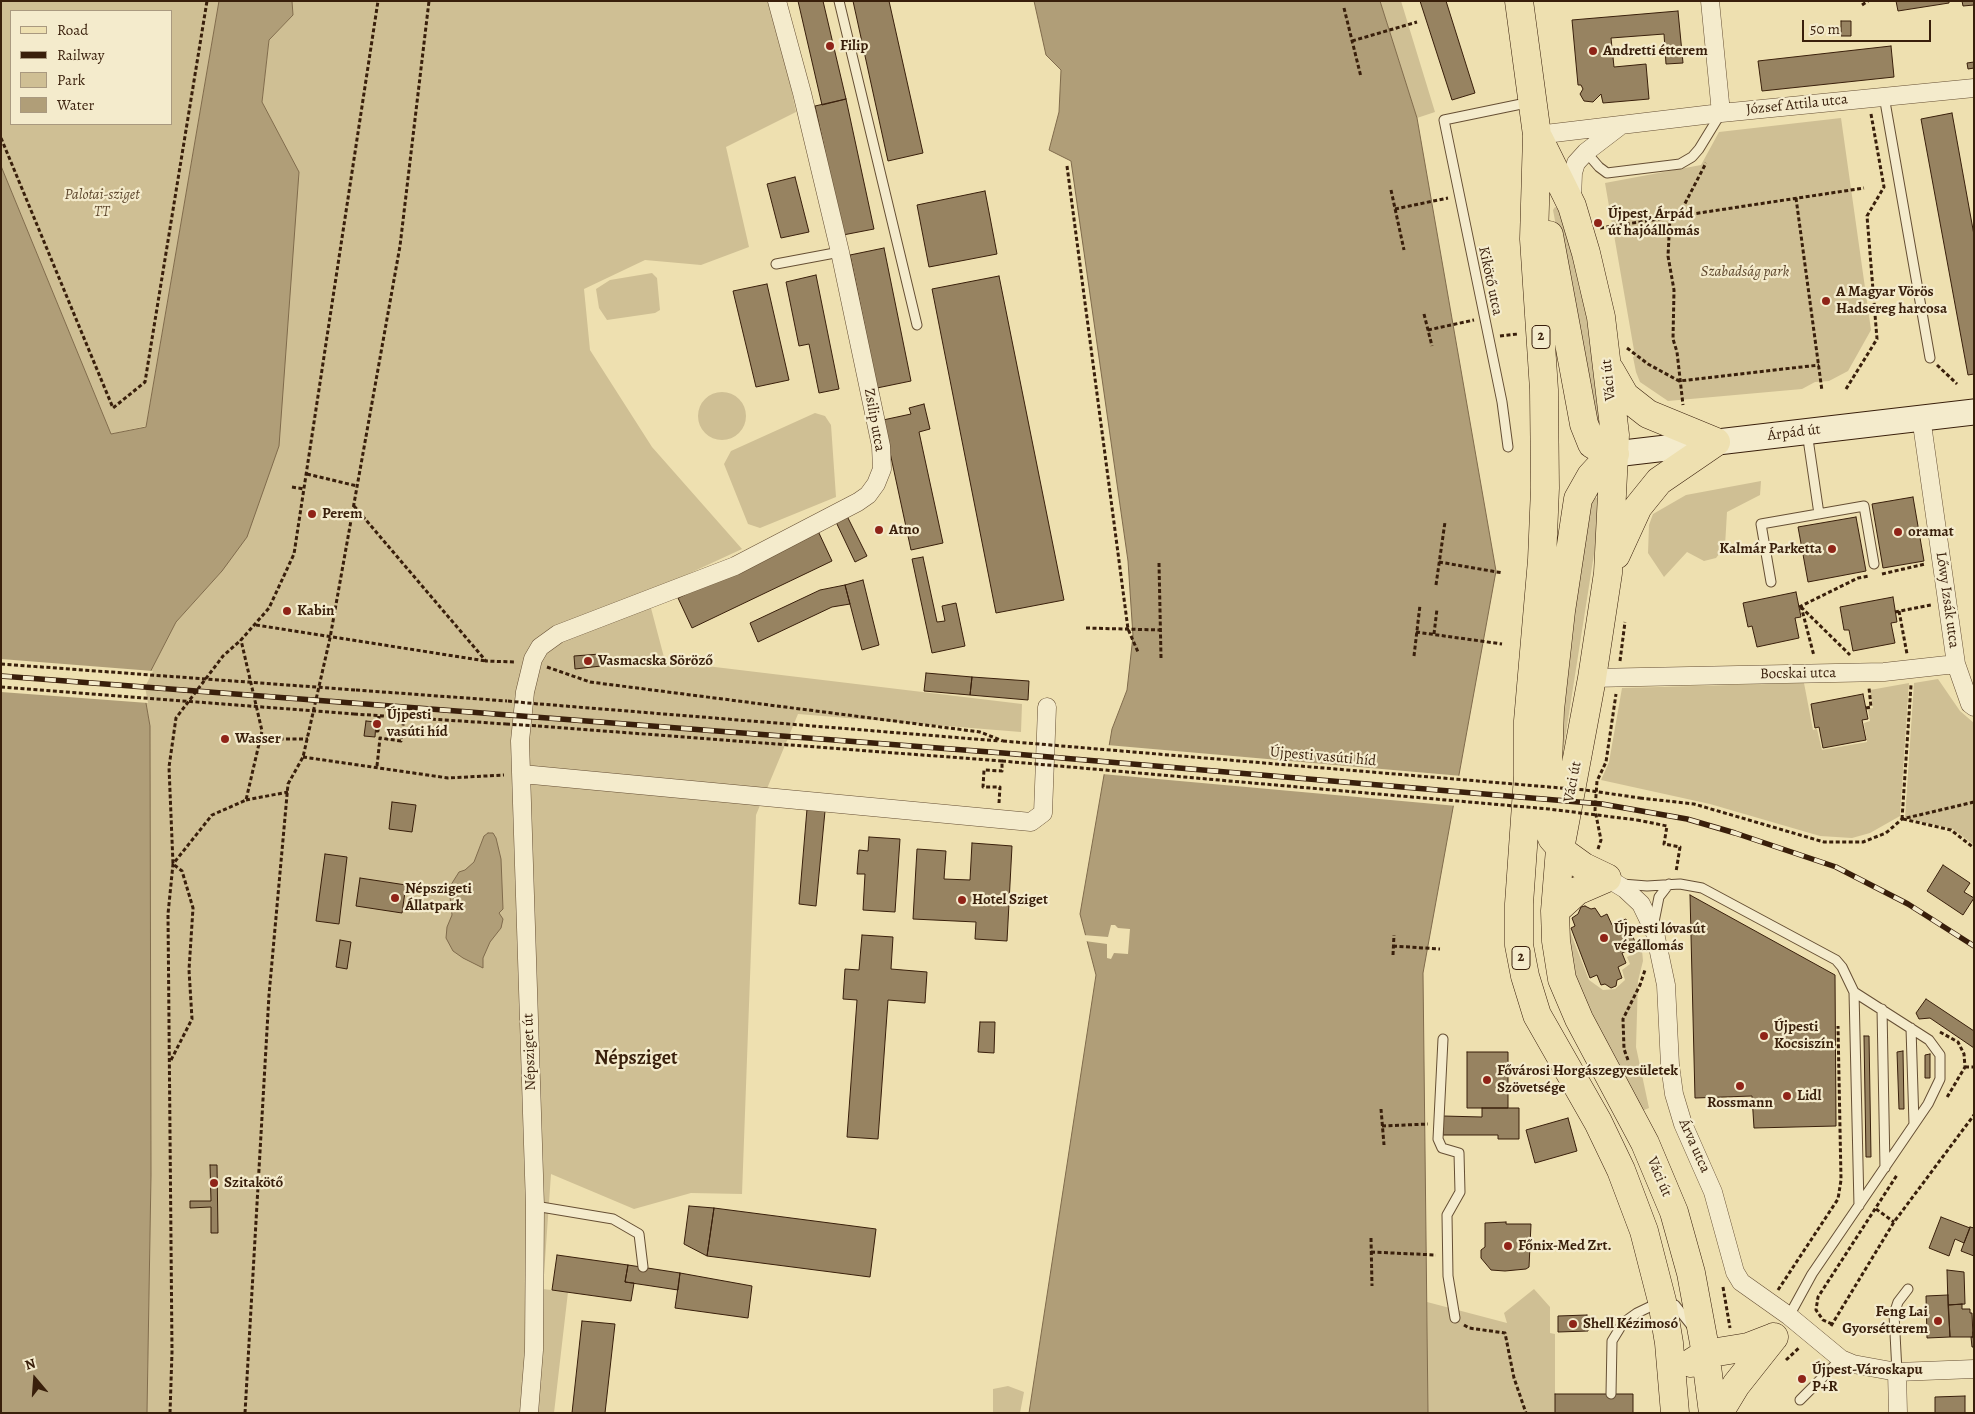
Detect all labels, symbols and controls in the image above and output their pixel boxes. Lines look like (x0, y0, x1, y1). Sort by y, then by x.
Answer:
legend (10, 10, 172, 125)
scale bar (1805, 10, 1934, 42)
text: 50 m (1810, 19, 1840, 39)
text: Road (57, 20, 88, 40)
place label: Filip (840, 37, 868, 55)
marker: Filip (824, 40, 836, 52)
place label: Andretti étterem (1603, 42, 1708, 60)
text: Railway (57, 45, 104, 65)
marker: Andretti étterem (1587, 45, 1599, 57)
text: Park (57, 70, 85, 90)
street label: József Attila utca (1745, 91, 1849, 119)
text: Water (57, 95, 94, 115)
park label: Palotai-sziget TT (65, 186, 139, 221)
place label: Újpest, Árpád út hajóállomás (1608, 205, 1699, 240)
marker: Újpest, Árpád út hajóállomás (1592, 217, 1604, 229)
street label: Kikötő utca (1474, 245, 1506, 317)
park label: Szabadság park (1701, 263, 1789, 281)
place label: A Magyar Vörös Hadsereg harcosa (1836, 283, 1947, 318)
marker: A Magyar Vörös Hadsereg harcosa (1820, 295, 1832, 307)
road number: 2 (1532, 326, 1550, 348)
street label: Váci út (1598, 358, 1620, 402)
street label: Zsilip utca (860, 387, 888, 453)
street label: Árpád út (1766, 421, 1822, 445)
place label: Perem (322, 505, 363, 523)
marker: Perem (306, 508, 318, 520)
place label: Atno (889, 521, 920, 539)
place label: oramat (1908, 523, 1954, 541)
marker: Atno (873, 524, 885, 536)
marker: oramat (1892, 526, 1904, 538)
place label: Kalmár Parketta (1719, 540, 1822, 558)
marker: Kalmár Parketta (1826, 543, 1838, 555)
street label: Lőwy Izsák utca (1931, 551, 1963, 649)
place label: Kabin (297, 602, 334, 620)
marker: Kabin (281, 605, 293, 617)
place label: Vasmacska Söröző (598, 652, 713, 670)
marker: Vasmacska Söröző (582, 655, 594, 667)
street label: Bocskai utca (1760, 664, 1836, 684)
place label: Újpesti vasúti híd (387, 706, 448, 741)
marker: Újpesti vasúti híd (371, 718, 383, 730)
place label: Wasser (235, 730, 281, 748)
marker: Wasser (219, 733, 231, 745)
street label: Újpesti vasúti híd (1269, 743, 1377, 771)
street label: Váci út (1560, 760, 1586, 804)
place label: Népszigeti Állatpark (405, 880, 472, 915)
place label: Hotel Sziget (972, 891, 1048, 909)
marker: Népszigeti Állatpark (389, 892, 401, 904)
marker: Hotel Sziget (956, 894, 968, 906)
place label: Újpesti lóvasút végállomás (1614, 920, 1706, 955)
marker: Újpesti lóvasút végállomás (1598, 932, 1610, 944)
road number: 2 (1512, 946, 1530, 970)
street label: Népsziget út (520, 1013, 540, 1091)
place label: Újpesti Kocsiszín (1774, 1018, 1834, 1053)
marker: Újpesti Kocsiszín (1758, 1030, 1770, 1042)
district label: Népsziget (594, 1047, 678, 1071)
place label: Fővárosi Horgászegyesületek Szövetsége (1497, 1062, 1678, 1097)
marker: Fővárosi Horgászegyesületek Szövetsége (1481, 1074, 1493, 1086)
marker: Rossmann (1734, 1080, 1746, 1092)
place label: Lidl (1797, 1087, 1821, 1105)
marker: Lidl (1781, 1090, 1793, 1102)
place label: Rossmann (1707, 1094, 1773, 1112)
street label: Árva utca (1674, 1116, 1714, 1176)
street label: Váci út (1643, 1154, 1675, 1200)
place label: Szitakötő (224, 1174, 283, 1192)
marker: Szitakötő (208, 1177, 220, 1189)
place label: Főnix-Med Zrt. (1518, 1237, 1612, 1255)
marker: Főnix-Med Zrt. (1502, 1240, 1514, 1252)
place label: Feng Lai Gyorsétterem (1842, 1303, 1928, 1338)
place label: Shell Kézimosó (1583, 1315, 1678, 1333)
marker: Feng Lai Gyorsétterem (1932, 1315, 1944, 1327)
marker: Shell Kézimosó (1567, 1318, 1579, 1330)
north arrow (10, 1354, 60, 1404)
text: N (22, 1354, 38, 1375)
place label: Újpest-Városkapu P+R (1812, 1361, 1923, 1396)
marker: Újpest-Városkapu P+R (1796, 1373, 1808, 1385)

